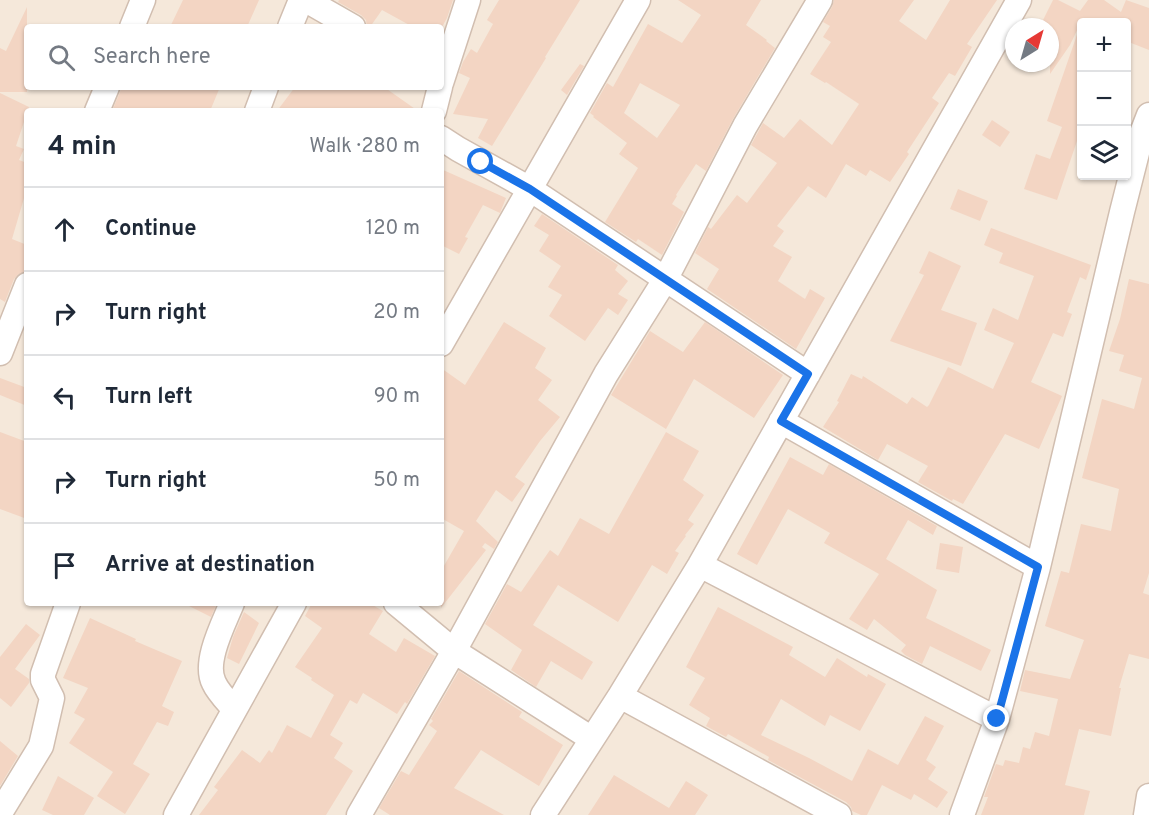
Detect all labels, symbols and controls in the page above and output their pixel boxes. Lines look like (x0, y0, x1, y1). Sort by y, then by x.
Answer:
north arrow (1005, 18, 1059, 72)
map controls (1077, 18, 1131, 180)
button: + (1077, 18, 1131, 72)
search box (24, 24, 444, 90)
icon: search (45, 41, 78, 74)
text: Search here (93, 44, 211, 71)
button: − (1077, 72, 1131, 126)
button: layers (1077, 126, 1131, 180)
text: 4 min (48, 131, 117, 164)
text: Walk · 280 m (309, 134, 420, 160)
route start (467, 148, 493, 174)
icon: ahead (48, 213, 81, 246)
text: Continue (105, 216, 196, 243)
text: 120 m (366, 216, 420, 242)
icon: right (48, 297, 81, 330)
text: Turn right (105, 300, 207, 327)
text: 20 m (373, 300, 420, 326)
icon: left (48, 381, 81, 414)
text: Turn left (105, 384, 193, 411)
text: 90 m (374, 384, 420, 410)
icon: right (48, 465, 81, 498)
text: Turn right (105, 468, 207, 495)
text: 50 m (373, 468, 420, 494)
icon: arrive (48, 549, 81, 582)
text: Arrive at destination (105, 552, 315, 579)
route end (983, 705, 1009, 731)

